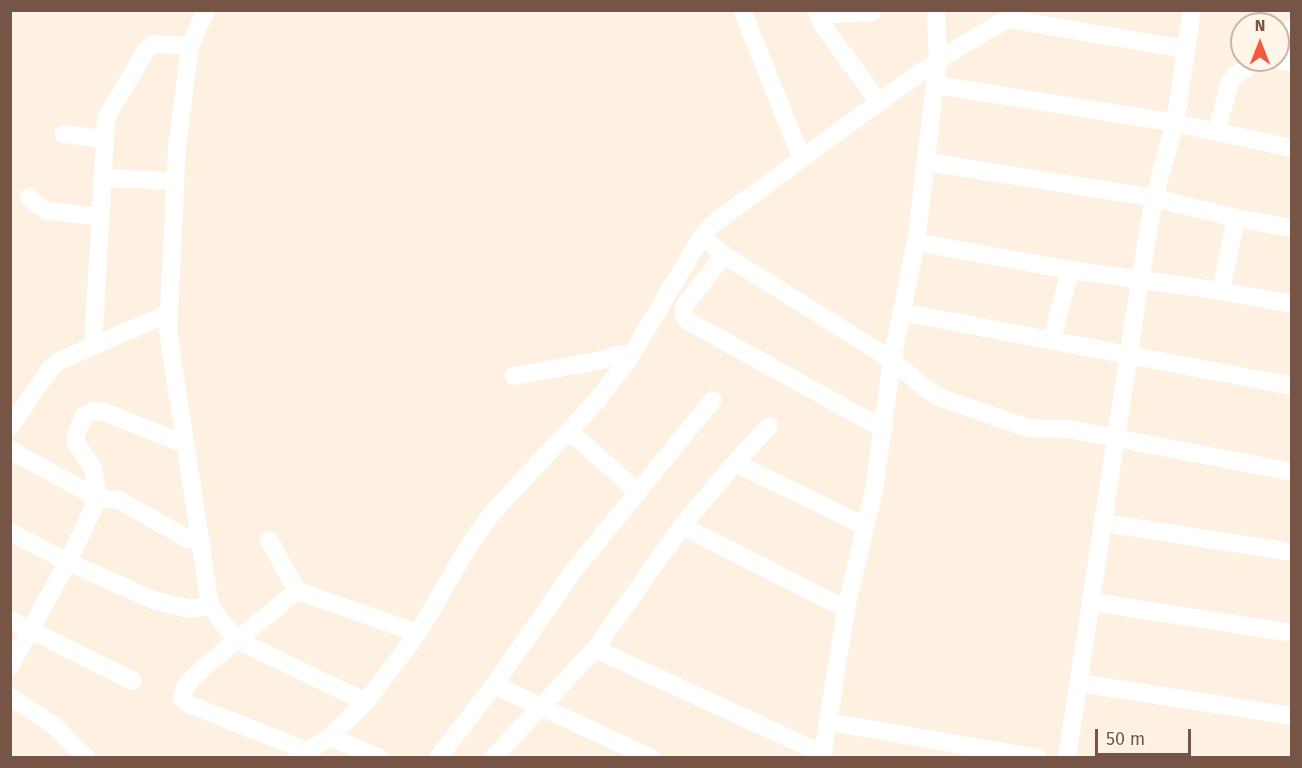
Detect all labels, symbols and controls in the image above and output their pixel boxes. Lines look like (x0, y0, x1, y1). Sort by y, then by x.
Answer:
north arrow (1230, 12, 1290, 72)
text: N (1255, 16, 1265, 35)
scale bar (1098, 717, 1194, 755)
text: 50 m (1106, 728, 1145, 750)

